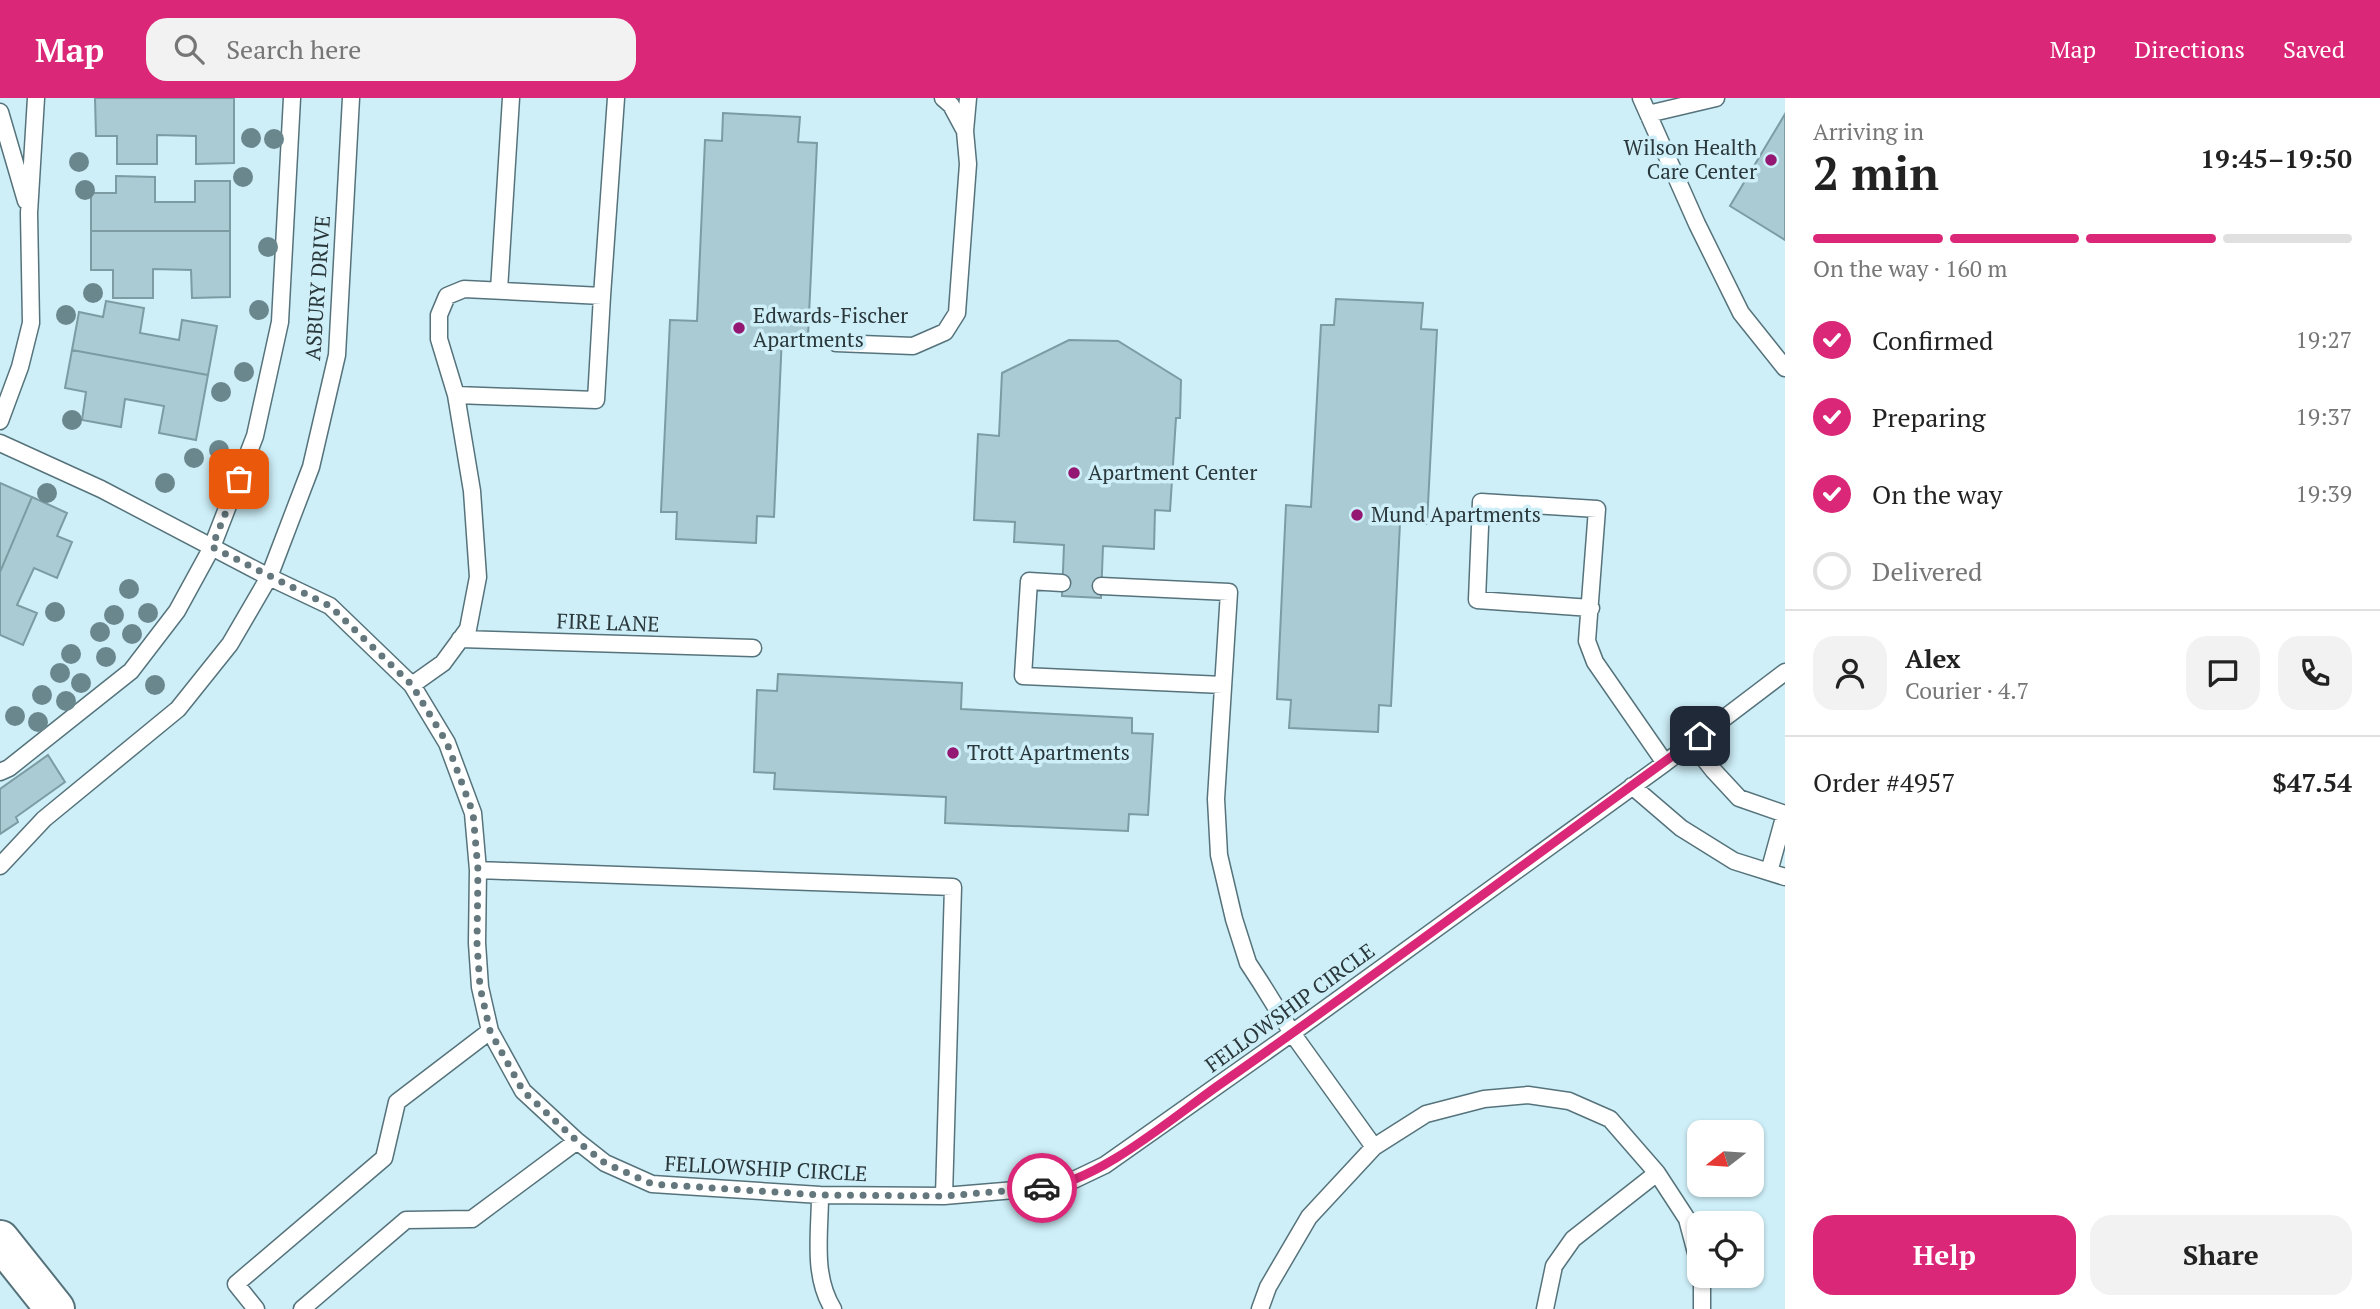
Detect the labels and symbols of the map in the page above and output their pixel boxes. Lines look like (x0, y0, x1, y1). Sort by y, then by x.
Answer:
place label: Wilson Health Care Center (1624, 133, 1757, 185)
marker: Wilson Health Care Center (1763, 152, 1779, 168)
street label: ASBURY DRIVE (298, 214, 336, 362)
place label: Edwards-Fischer Apartments (753, 301, 908, 353)
marker: Edwards-Fischer Apartments (731, 320, 747, 336)
pin (209, 449, 269, 509)
place label: Apartment Center (1088, 458, 1257, 486)
marker: Apartment Center (1066, 465, 1082, 481)
place label: Mund Apartments (1371, 500, 1541, 528)
marker: Mund Apartments (1349, 507, 1365, 523)
street label: FIRE LANE (556, 606, 660, 638)
pin (1670, 706, 1730, 766)
place label: Trott Apartments (967, 738, 1130, 766)
marker: Trott Apartments (945, 745, 961, 761)
street label: FELLOWSHIP CIRCLE (1199, 936, 1380, 1078)
north arrow (1687, 1120, 1764, 1197)
street label: FELLOWSHIP CIRCLE (664, 1149, 868, 1187)
courier (1007, 1153, 1077, 1223)

